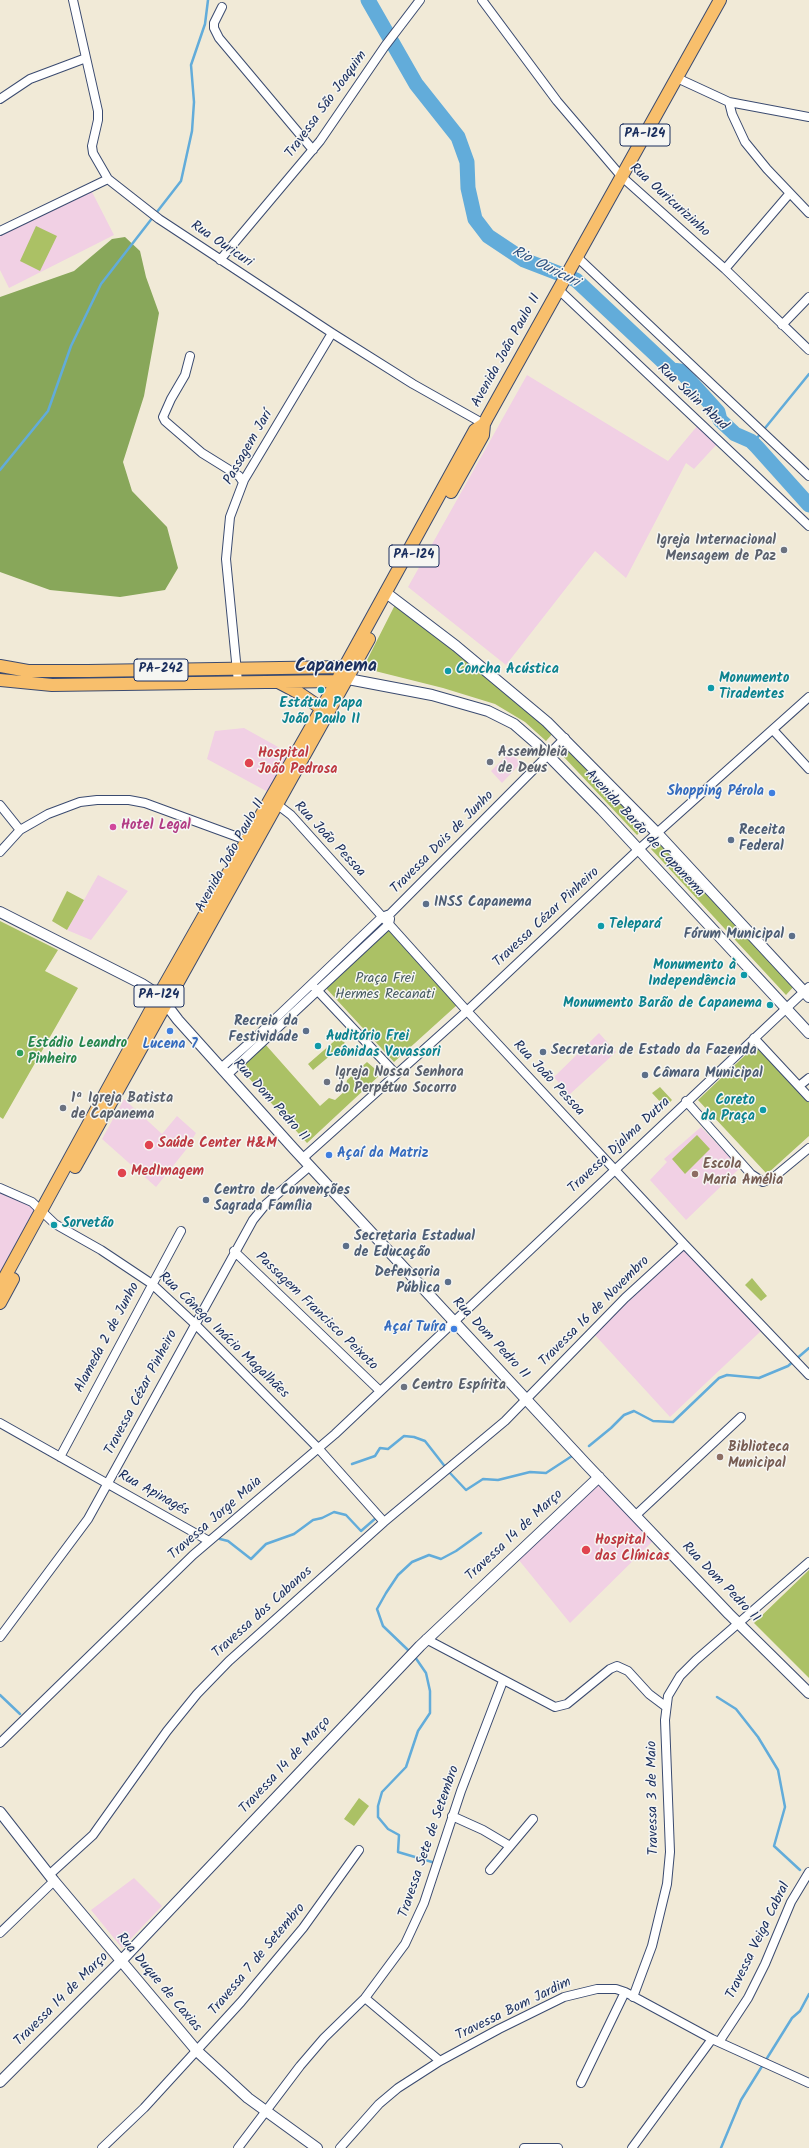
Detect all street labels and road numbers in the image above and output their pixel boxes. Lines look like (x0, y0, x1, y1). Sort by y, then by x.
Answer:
street label: Travessa São Joaquim (282, 48, 372, 162)
road number: PA-124 (620, 124, 670, 146)
street label: Rua Ouricurizinho (625, 161, 713, 241)
street label: Rua Ouricuri (187, 218, 255, 272)
street label: Avenida João Paulo II (469, 291, 545, 411)
street label: Rua Salin Abud (653, 361, 731, 435)
street label: Passagem Jarí (221, 408, 277, 488)
road number: PA-124 (389, 545, 439, 567)
road number: PA-242 (134, 659, 188, 681)
street label: Avenida Barão de Capanema (581, 767, 707, 901)
street label: Travessa Dois de Junho (388, 788, 498, 898)
street label: Avenida João Paulo II (193, 796, 269, 916)
street label: Rua João Pessoa (290, 799, 368, 881)
street label: Travessa Cézar Pinheiro (490, 864, 604, 972)
road number: PA-124 (134, 985, 184, 1007)
street label: Rua João Pessoa (509, 1038, 587, 1120)
street label: Rua Dom Pedro II (229, 1056, 311, 1146)
street label: Travessa Djalma Dutra (566, 1094, 674, 1198)
street label: Passagem Francisco Peixoto (251, 1249, 381, 1375)
street label: Travessa 16 de Novembro (536, 1253, 654, 1371)
street label: Rua Cônego Inácio Magalhães (154, 1269, 292, 1403)
street label: Alameda 2 de Junho (72, 1280, 144, 1396)
street label: Rua Dom Pedro II (448, 1295, 532, 1383)
street label: Travessa Cézar Pinheiro (102, 1328, 182, 1458)
street label: Rua Apinagés (115, 1468, 191, 1520)
street label: Travessa Jorge Maia (166, 1474, 266, 1564)
street label: Travessa 14 de Março (463, 1487, 567, 1585)
street label: Rua Dom Pedro II (677, 1539, 763, 1627)
street label: Travessa dos Cabanos (210, 1564, 316, 1662)
street label: Travessa 14 de Março (237, 1714, 335, 1818)
street label: Travessa 3 de Maio (645, 1740, 663, 1856)
street label: Travessa Sete de Setembro (396, 1764, 464, 1920)
street label: Travessa Veiga Cabral (723, 1880, 795, 2002)
street label: Travessa 7 de Setembro (206, 1901, 310, 2019)
street label: Rua Duque de Caxias (112, 1930, 204, 2036)
street label: Travessa 14 de Março (11, 1949, 113, 2051)
street label: Travessa Bom Jardim (454, 1975, 574, 2045)

